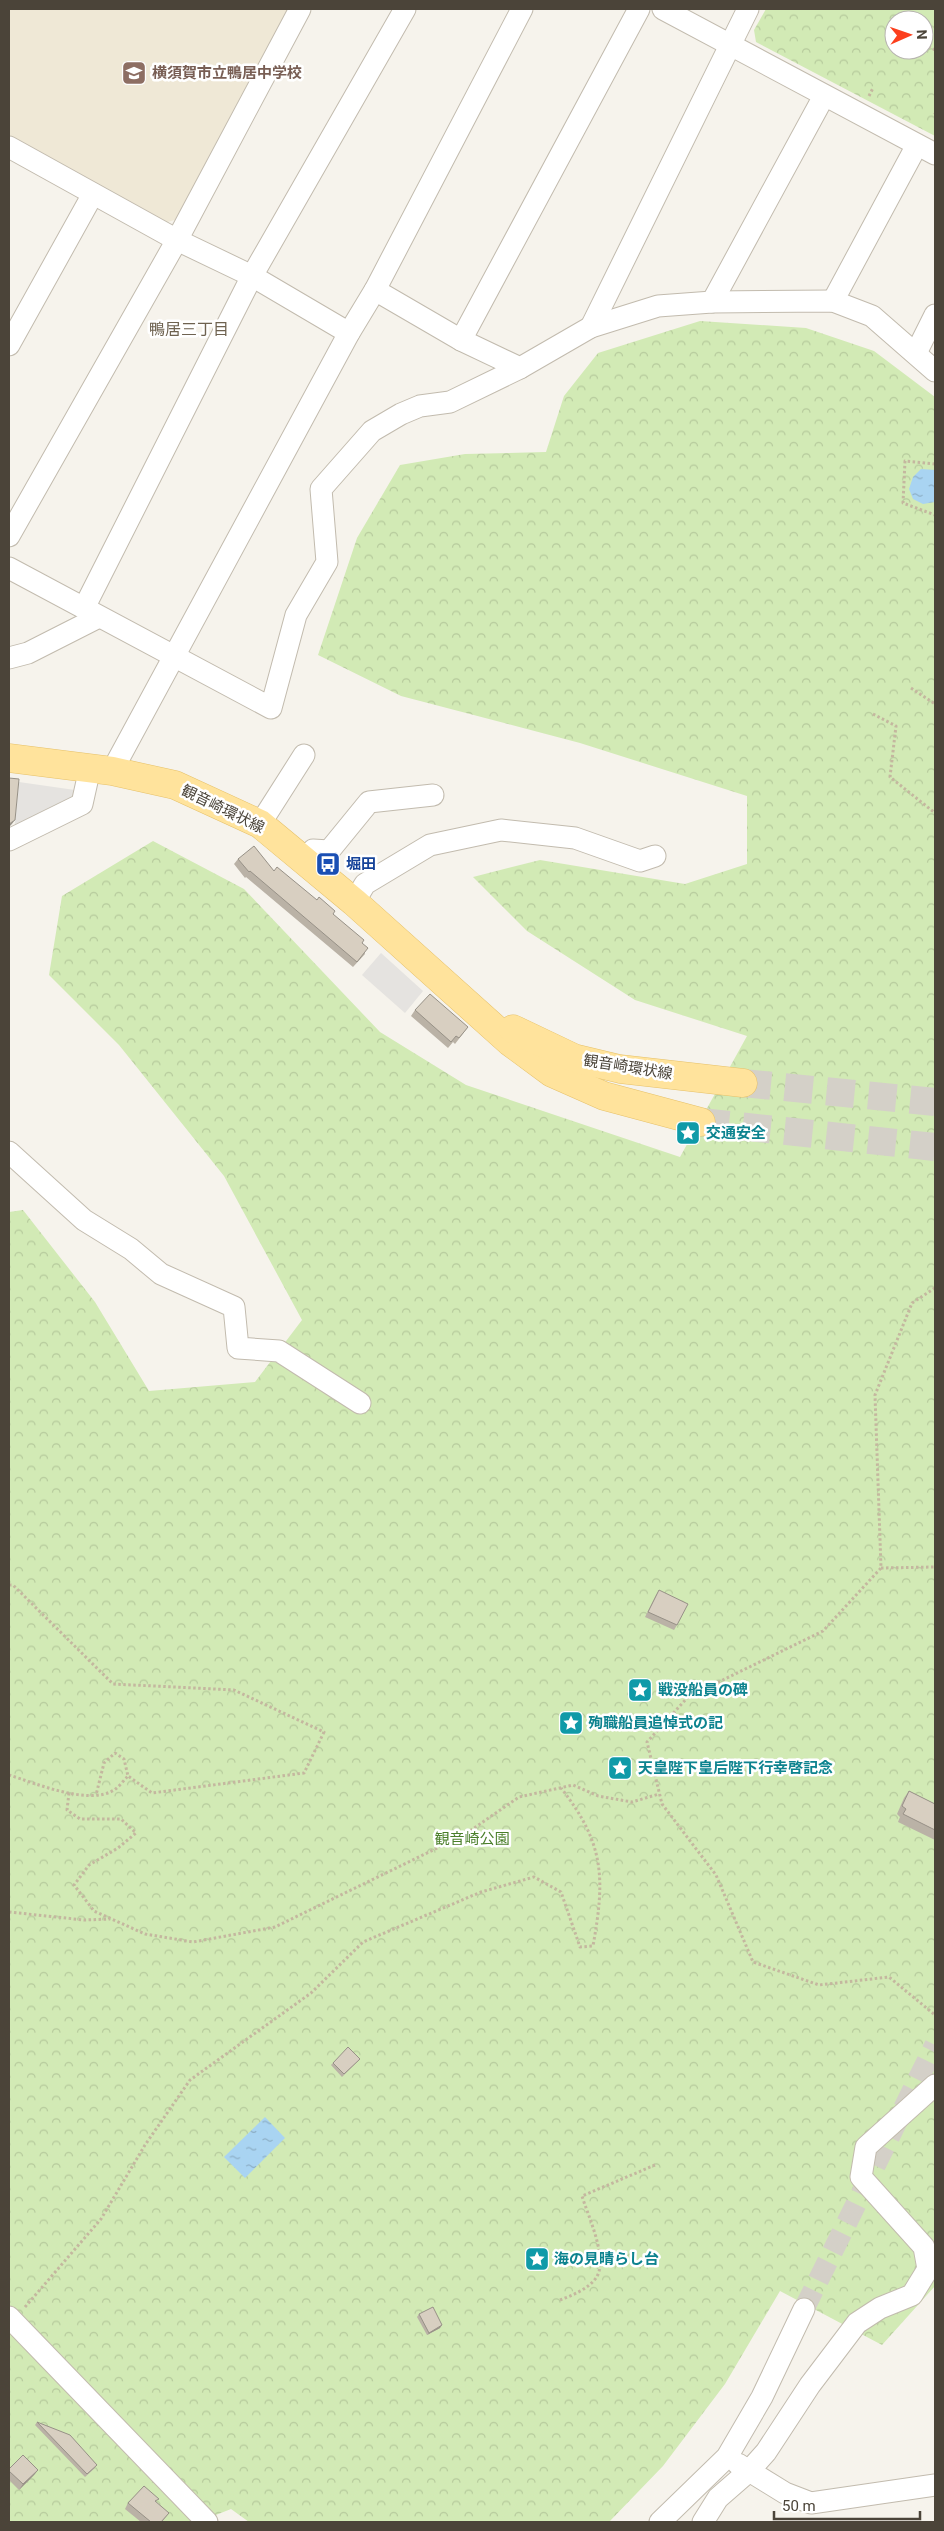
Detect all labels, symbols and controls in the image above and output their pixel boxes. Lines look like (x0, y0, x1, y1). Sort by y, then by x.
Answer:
north arrow (884, 10, 934, 60)
text: N (914, 29, 930, 40)
school or university icon: 横須賀市立鴨居中学校 (121, 60, 147, 86)
place label: 横須賀市立鴨居中学校 (152, 64, 302, 82)
district label: 鴨居三丁目 (149, 320, 229, 339)
street label: 観音崎環状線 (179, 781, 267, 837)
bus stop icon: 堀田 (315, 851, 341, 877)
place label: 堀田 (346, 855, 376, 873)
street label: 観音崎環状線 (582, 1051, 674, 1083)
place icon: 交通安全 (675, 1120, 701, 1146)
place label: 交通安全 (706, 1124, 766, 1142)
place icon: 戦没船員の碑 (627, 1677, 653, 1703)
place label: 戦没船員の碑 (658, 1681, 748, 1699)
place icon: 殉職船員追悼式の記 (558, 1710, 584, 1736)
place label: 殉職船員追悼式の記 (588, 1714, 723, 1732)
place icon: 天皇陛下皇后陛下行幸啓記念 (607, 1755, 633, 1781)
place label: 天皇陛下皇后陛下行幸啓記念 (638, 1759, 833, 1777)
park label: 観音崎公園 (434, 1830, 510, 1848)
place icon: 海の見晴らし台 (524, 2246, 550, 2272)
place label: 海の見晴らし台 (554, 2250, 659, 2268)
scale bar (774, 2488, 920, 2520)
text: 50 m (782, 2497, 816, 2515)

